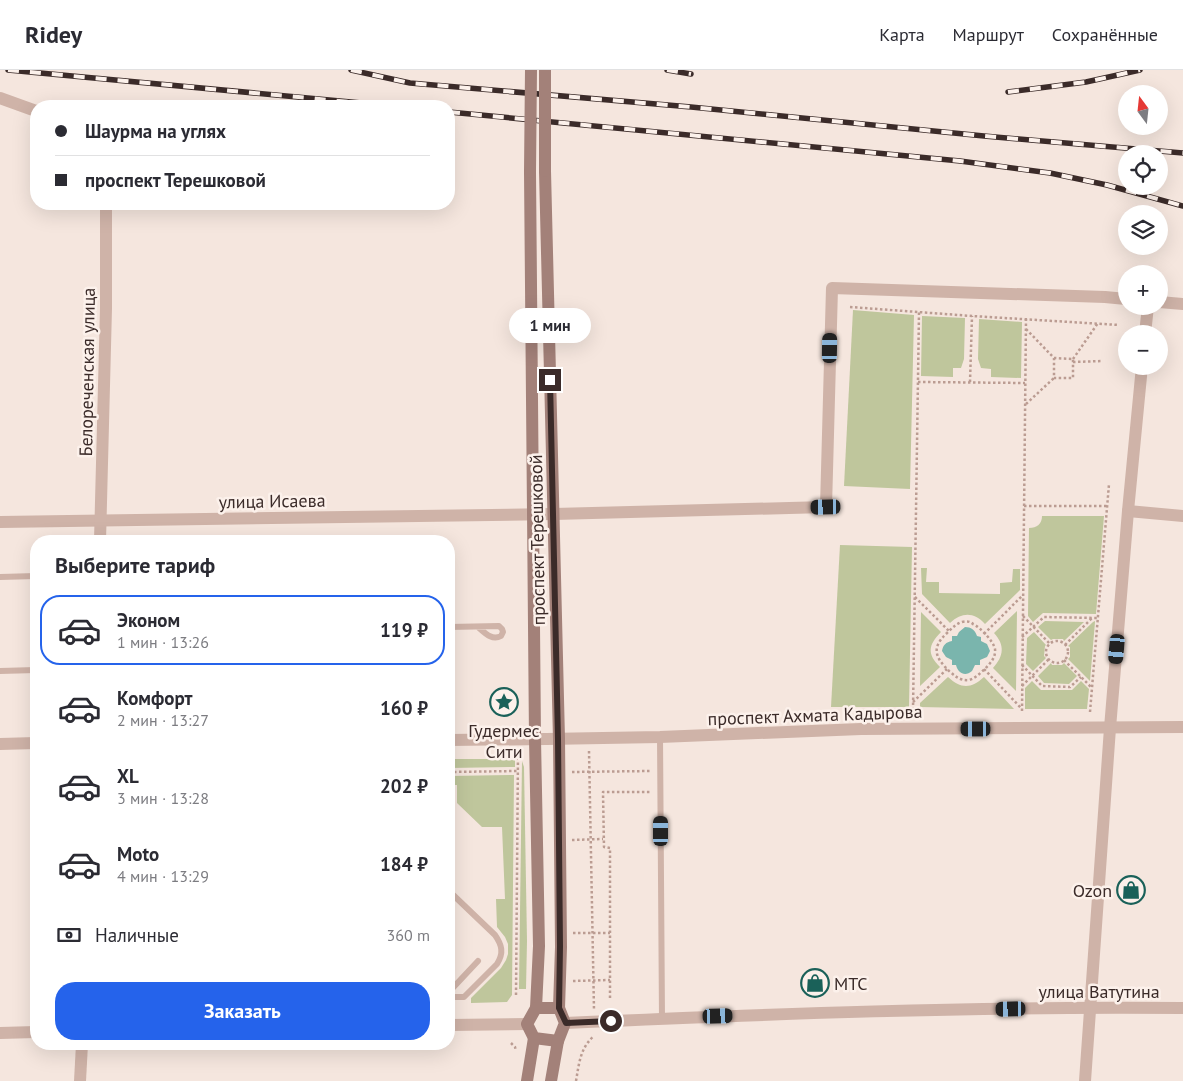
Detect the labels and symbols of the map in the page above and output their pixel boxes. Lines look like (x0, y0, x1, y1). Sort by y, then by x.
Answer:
north arrow (1118, 85, 1168, 135)
street label: Белореченская улица (74, 287, 100, 457)
callout: 1 мин (509, 308, 591, 342)
car (822, 333, 837, 363)
route end (539, 369, 561, 391)
street label: проспект Терешковой (524, 454, 550, 626)
street label: улица Исаева (218, 489, 326, 513)
car (810, 499, 841, 515)
car (1108, 633, 1125, 665)
place icon: Гудермес Сити (489, 687, 519, 717)
street label: проспект Ахмата Кадырова (707, 700, 923, 730)
place label: Гудермес Сити (468, 719, 540, 763)
car (961, 722, 991, 737)
car (653, 816, 668, 846)
shop icon: Ozon (1116, 875, 1146, 905)
place label: Ozon (1073, 879, 1112, 902)
shop icon: МТС (800, 968, 830, 998)
place label: МТС (834, 972, 868, 995)
street label: улица Ватутина (1038, 980, 1160, 1003)
car (995, 1001, 1026, 1017)
car (702, 1008, 733, 1024)
route start (600, 1010, 622, 1032)

